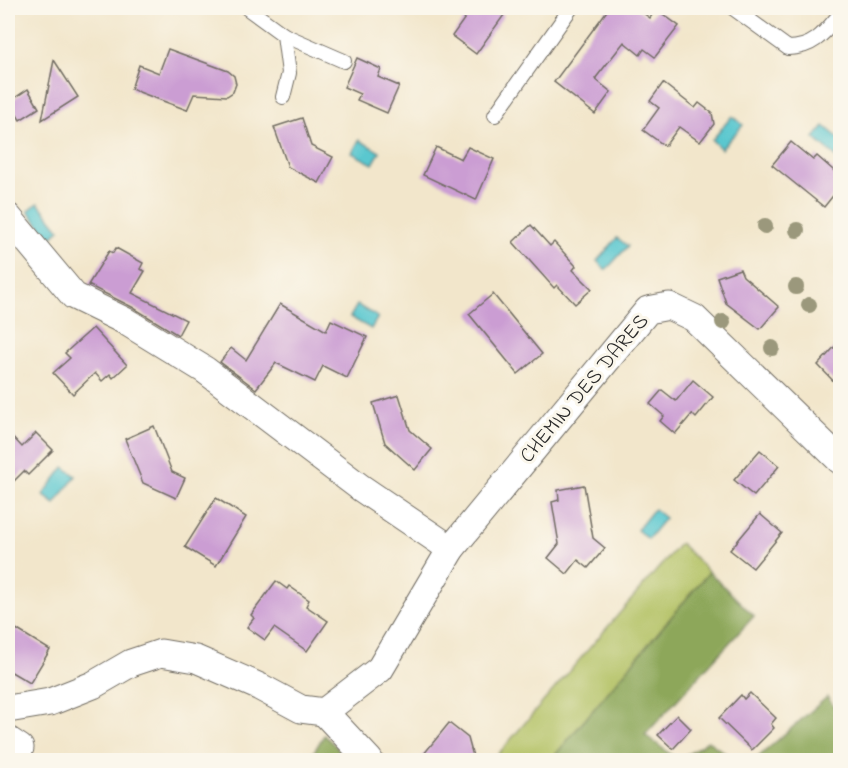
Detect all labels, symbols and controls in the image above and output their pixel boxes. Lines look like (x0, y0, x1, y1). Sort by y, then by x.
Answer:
street label: CHEMIN DES DARES (514, 308, 656, 470)

